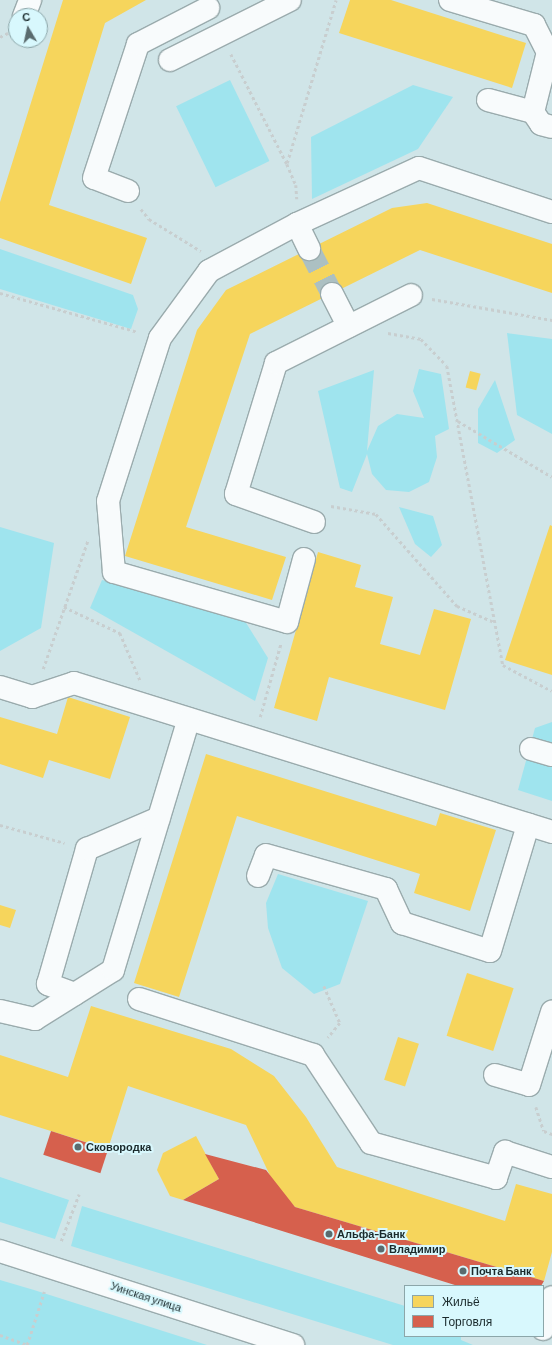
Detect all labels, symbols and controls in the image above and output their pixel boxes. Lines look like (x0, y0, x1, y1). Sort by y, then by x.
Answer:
north arrow (8, 8, 48, 48)
text: С (21, 10, 31, 24)
place label: Сковородка (86, 1140, 151, 1154)
marker: Сковородка (73, 1142, 83, 1152)
place label: Альфа-Банк (337, 1227, 405, 1241)
marker: Альфа-Банк (324, 1229, 334, 1239)
place label: Владимир (389, 1242, 445, 1256)
marker: Владимир (376, 1244, 386, 1254)
place label: Почта Банк (471, 1264, 532, 1278)
marker: Почта Банк (458, 1266, 468, 1276)
street label: Уинская улица (109, 1279, 183, 1315)
legend (404, 1285, 544, 1337)
text: Жильё (442, 1294, 480, 1308)
text: Торговля (442, 1314, 492, 1328)

